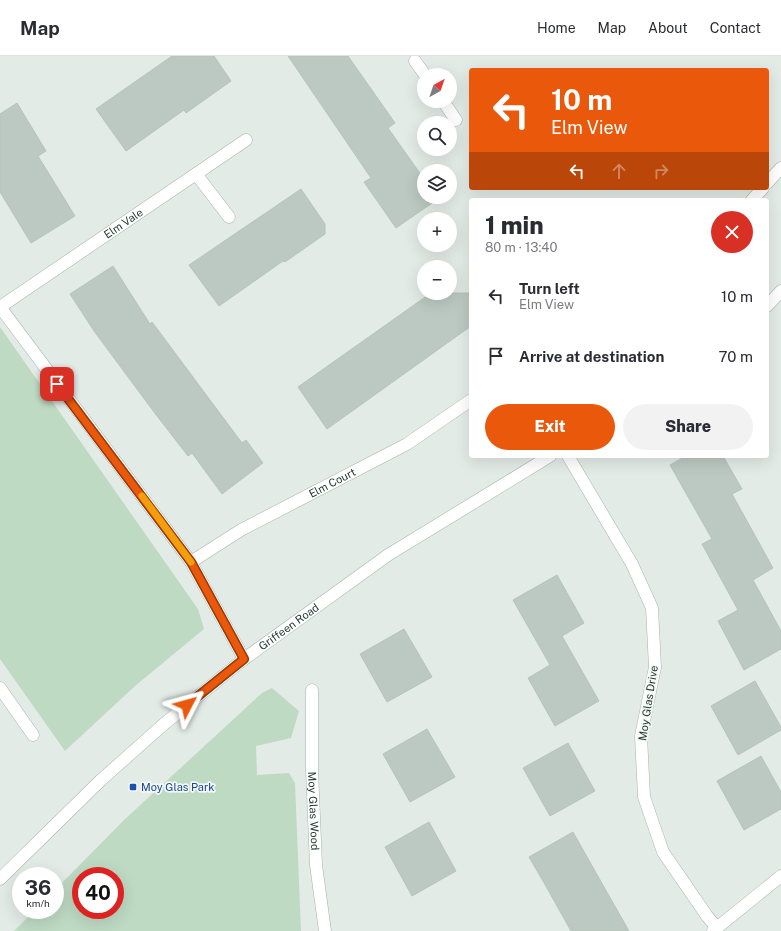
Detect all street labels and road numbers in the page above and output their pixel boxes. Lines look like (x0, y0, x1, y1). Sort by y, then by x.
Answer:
street label: Elm Vale (102, 206, 145, 241)
street label: Elm Court (307, 466, 357, 500)
street label: Griffeen Road (256, 601, 321, 652)
street label: Moy Glas Drive (636, 664, 660, 742)
street label: Moy Glas Wood (306, 771, 321, 851)

